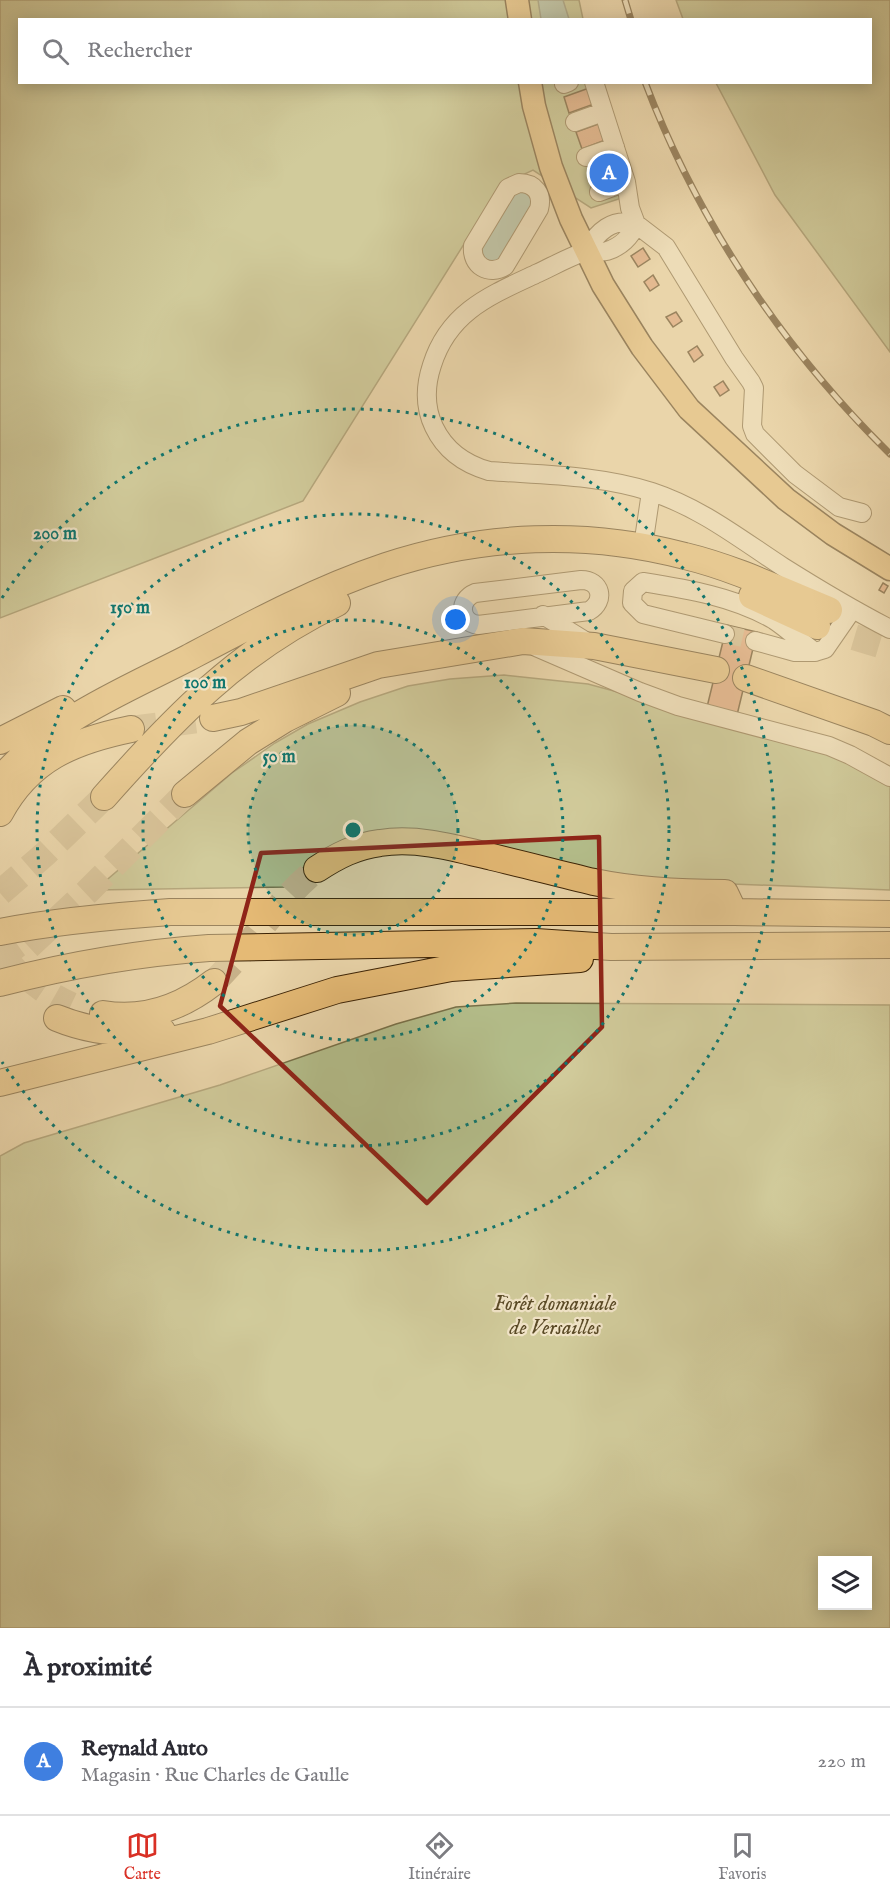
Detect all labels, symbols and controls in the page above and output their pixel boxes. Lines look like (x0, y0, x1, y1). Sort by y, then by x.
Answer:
search box (18, 18, 872, 84)
icon: search (39, 35, 72, 68)
text: Rechercher (87, 37, 192, 65)
pin: A (590, 150, 628, 195)
text: 200 m (33, 523, 77, 546)
text: 150 m (110, 597, 150, 620)
your location (441, 605, 470, 634)
text: 100 m (184, 672, 226, 695)
text: 50 m (262, 746, 296, 769)
centre of rings (343, 820, 363, 840)
park label: Forêt domaniale de Versailles (494, 1291, 616, 1342)
map controls (818, 1556, 872, 1610)
button: layers (818, 1556, 872, 1610)
text: À proximité (24, 1651, 152, 1684)
text: Reynald Auto (81, 1735, 208, 1763)
text: A (37, 1749, 50, 1774)
text: 220 m (818, 1749, 866, 1774)
text: Magasin · Rue Charles de Gaulle (81, 1763, 349, 1788)
tab: Carte (124, 1829, 161, 1885)
tab: Itinéraire (408, 1829, 471, 1885)
tab: Favoris (718, 1829, 766, 1885)

